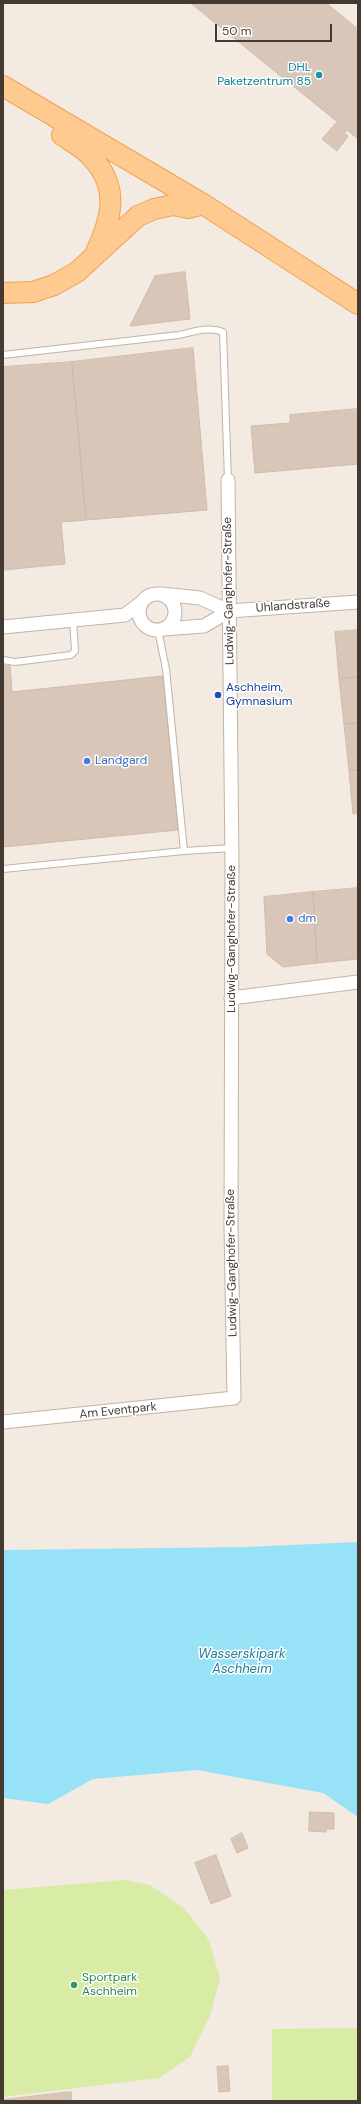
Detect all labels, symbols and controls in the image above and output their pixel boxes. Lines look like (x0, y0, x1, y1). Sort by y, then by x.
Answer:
scale bar (217, 16, 334, 42)
text: 50 m (222, 23, 251, 39)
place label: DHL Paketzentrum 85 (217, 61, 311, 89)
marker: DHL Paketzentrum 85 (314, 70, 324, 80)
street label: Ludwig-Ganghofer-Straße (221, 517, 237, 665)
street label: Uhlandstraße (255, 596, 331, 616)
place label: Aschheim, Gymnasium (226, 681, 292, 709)
marker: Aschheim, Gymnasium (213, 690, 223, 700)
place label: Landgard (95, 754, 147, 768)
marker: Landgard (82, 756, 92, 766)
street label: Ludwig-Ganghofer-Straße (225, 865, 239, 1013)
place label: dm (298, 912, 316, 926)
marker: dm (285, 914, 295, 924)
street label: Ludwig-Ganghofer-Straße (224, 1189, 240, 1337)
street label: Am Eventpark (79, 1400, 157, 1422)
water label: Wasserskipark Aschheim (198, 1647, 286, 1678)
place label: Sportpark Aschheim (82, 1971, 137, 1999)
marker: Sportpark Aschheim (69, 1980, 79, 1990)

